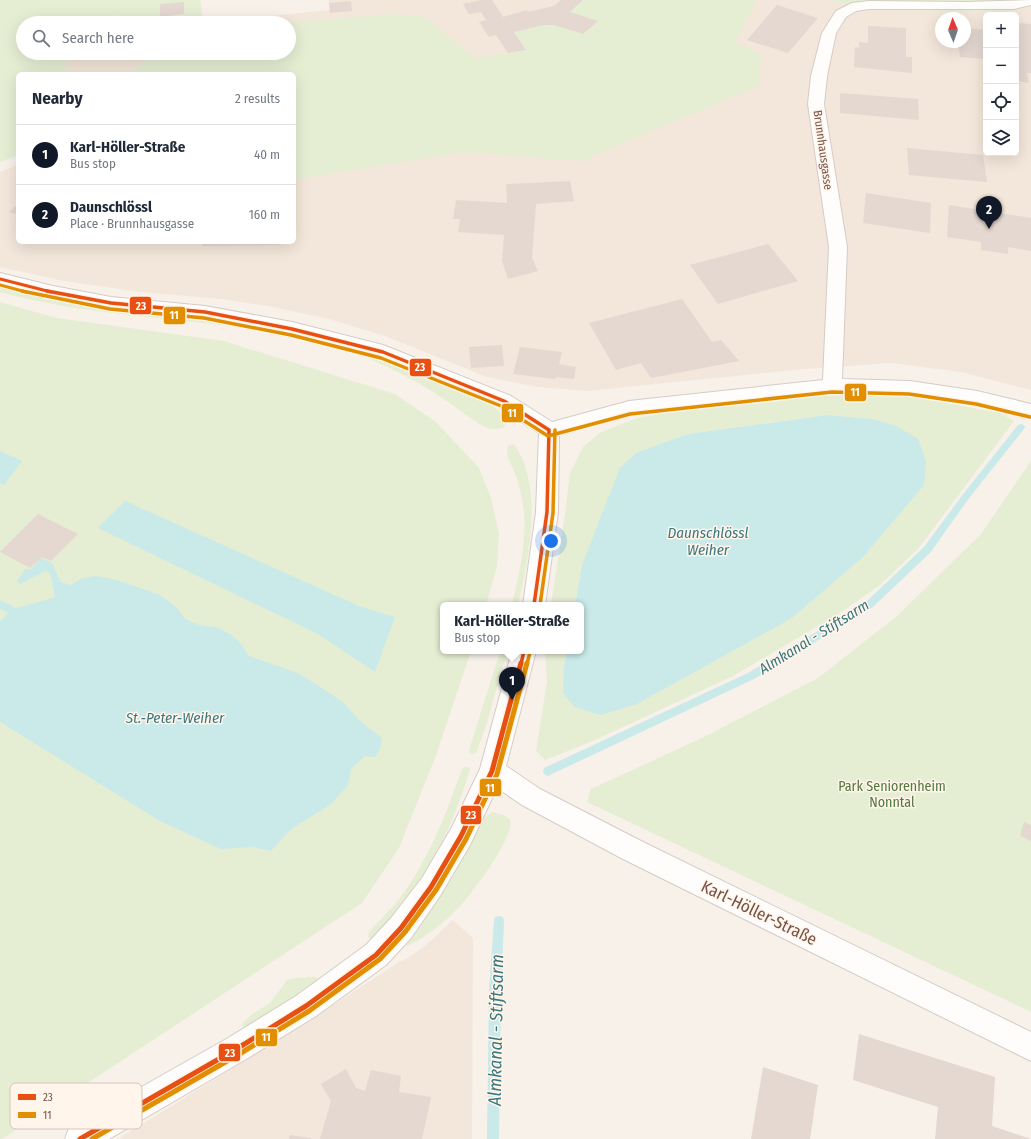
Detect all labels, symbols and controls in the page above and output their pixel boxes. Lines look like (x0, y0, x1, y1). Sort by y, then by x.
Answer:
north arrow (935, 12, 971, 48)
map controls (983, 12, 1019, 156)
button: + (983, 12, 1019, 48)
search box (16, 16, 296, 60)
icon: search (30, 27, 52, 49)
text: Search here (62, 29, 134, 47)
button: − (983, 48, 1019, 84)
button: locate (983, 84, 1019, 120)
text: Nearby (32, 88, 83, 109)
text: 2 results (235, 91, 280, 106)
street label: Brunnhausgasse (810, 109, 836, 191)
button: layers (983, 120, 1019, 156)
text: Karl-Höller-Straße (70, 138, 185, 156)
text: 1 (42, 147, 48, 162)
text: 40 m (254, 147, 280, 162)
text: Bus stop (70, 156, 116, 171)
pin: 2 (976, 196, 1002, 229)
text: Daunschlössl (70, 198, 152, 216)
text: 2 (42, 207, 48, 222)
text: 160 m (249, 207, 280, 222)
text: Place · Brunnhausgasse (70, 216, 194, 231)
line badge: 23 (129, 296, 152, 315)
text: 23 (135, 300, 146, 313)
line badge: 11 (163, 306, 186, 325)
text: 11 (169, 309, 179, 322)
line badge: 23 (409, 358, 432, 377)
text: 23 (414, 361, 425, 374)
line badge: 11 (844, 383, 867, 402)
text: 11 (850, 386, 860, 399)
line badge: 11 (501, 403, 524, 423)
text: 11 (507, 407, 517, 420)
water label: Daunschlössl Weiher (668, 524, 749, 559)
your location (541, 531, 561, 551)
water label: Almkanal - Stiftsarm (755, 596, 872, 679)
popup (440, 602, 584, 654)
text: Karl-Höller-Straße (454, 612, 570, 630)
text: Bus stop (454, 630, 500, 645)
pin: 1 (499, 667, 525, 700)
water label: St.-Peter-Weiher (125, 709, 225, 727)
line badge: 11 (479, 778, 502, 797)
park label: Park Seniorenheim Nonntal (838, 778, 946, 811)
text: 11 (485, 782, 495, 795)
line badge: 23 (460, 805, 482, 825)
text: 23 (465, 809, 476, 822)
street label: Karl-Höller-Straße (698, 876, 820, 950)
water label: Almkanal - Stiftsarm (484, 954, 508, 1107)
line badge: 11 (255, 1028, 278, 1047)
text: 11 (261, 1031, 271, 1044)
line badge: 23 (218, 1043, 241, 1062)
text: 23 (224, 1047, 235, 1060)
legend (10, 1083, 142, 1129)
text: 23 (43, 1091, 53, 1104)
text: 11 (43, 1109, 51, 1122)

